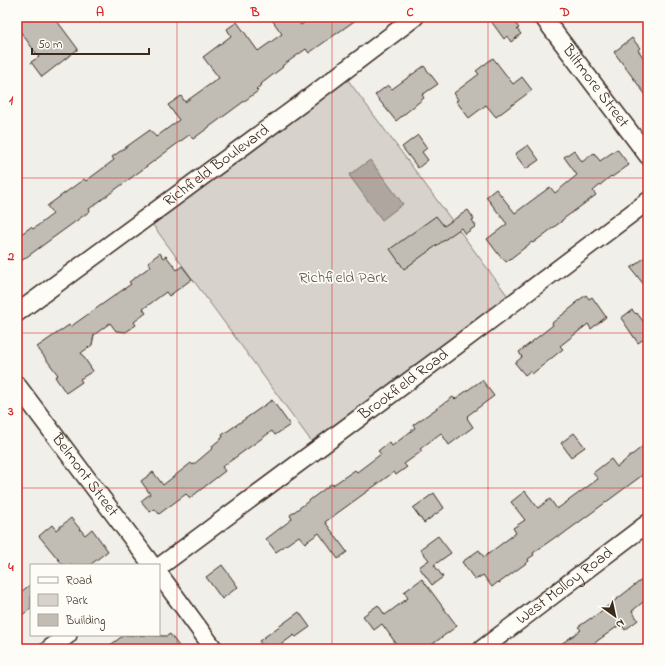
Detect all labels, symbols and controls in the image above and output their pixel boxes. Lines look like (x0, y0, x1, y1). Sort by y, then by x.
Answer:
text: A (96, 3, 104, 22)
text: B (250, 3, 260, 22)
text: C (406, 3, 414, 22)
text: D (559, 3, 570, 22)
scale bar (32, 30, 149, 56)
text: 50 m (38, 36, 62, 54)
street label: Biltmore Street (555, 39, 635, 134)
text: 1 (9, 91, 14, 110)
street label: Richfield Boulevard (159, 119, 275, 213)
text: 2 (7, 247, 15, 266)
park label: Richfield Park (299, 266, 388, 290)
street label: Brookfield Road (353, 343, 454, 427)
text: 3 (7, 402, 14, 421)
street label: Belmont Street (45, 428, 124, 523)
street label: West Molloy Road (511, 541, 618, 631)
text: 4 (7, 558, 14, 577)
legend (30, 564, 160, 636)
text: Road (66, 572, 92, 590)
text: Park (66, 592, 88, 610)
north arrow (595, 596, 635, 636)
text: Building (65, 612, 105, 631)
text: N (612, 615, 627, 632)

